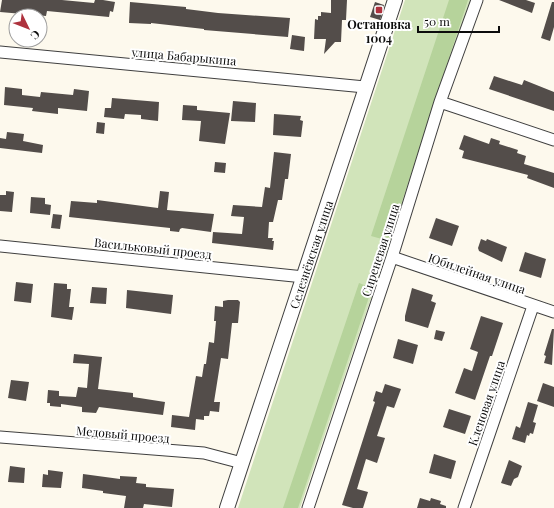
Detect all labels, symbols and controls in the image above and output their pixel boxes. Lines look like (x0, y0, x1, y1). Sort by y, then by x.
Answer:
marker: Остановка 1004 (374, 5, 384, 15)
north arrow (8, 8, 48, 48)
scale bar (418, 8, 499, 34)
text: 50 m (424, 13, 450, 29)
place label: Остановка 1004 (347, 16, 412, 46)
text: С (27, 27, 44, 43)
street label: улица Бабарыкина (130, 43, 237, 69)
street label: Селезнёвская улица (285, 198, 336, 311)
street label: Сиреневая улица (357, 202, 403, 298)
street label: Васильковый проезд (93, 234, 213, 262)
street label: Юбилейная улица (426, 249, 528, 297)
street label: Кленовая улица (464, 358, 508, 448)
street label: Медовый проезд (76, 422, 171, 446)

